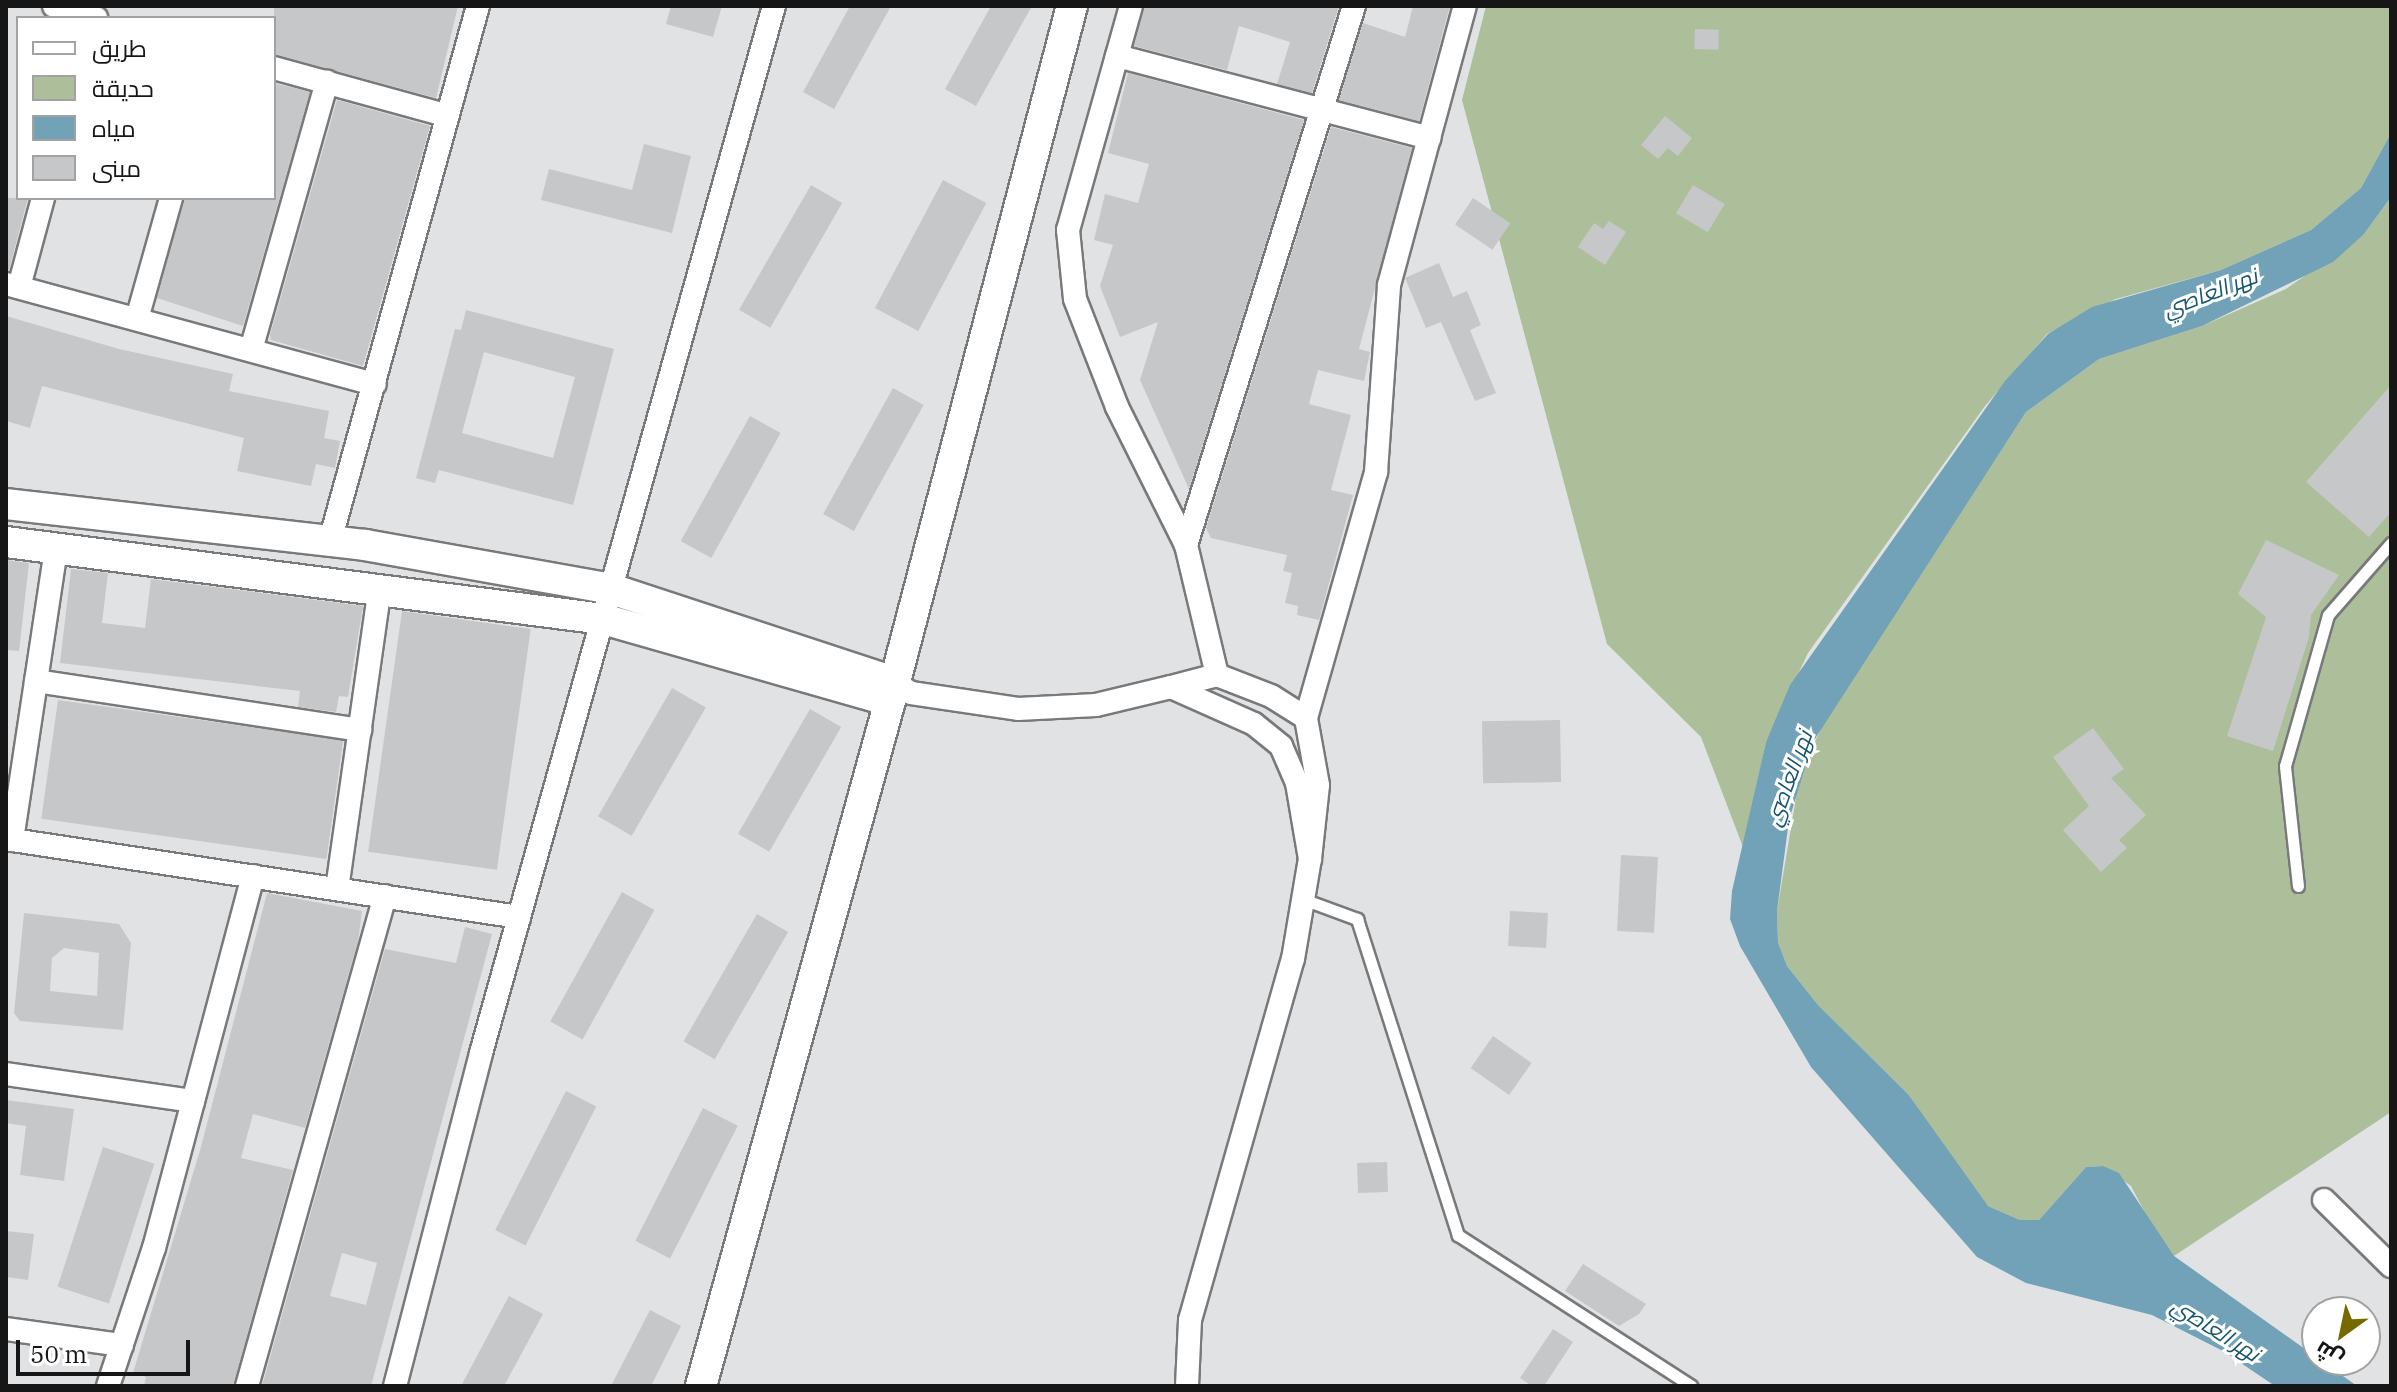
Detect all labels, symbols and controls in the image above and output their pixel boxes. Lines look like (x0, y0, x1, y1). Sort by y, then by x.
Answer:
legend (16, 16, 276, 200)
text: طريق (92, 32, 147, 64)
text: حديقة (92, 72, 154, 104)
text: مياه (92, 112, 136, 144)
text: مبنى (92, 152, 141, 184)
water label: نهر العاصي (2159, 262, 2261, 322)
water label: نهر العاصي (1759, 727, 1817, 829)
water label: نهر العاصي (2167, 1292, 2265, 1366)
north arrow (2301, 1296, 2381, 1376)
scale bar (20, 1324, 194, 1374)
text: ش (2309, 1335, 2348, 1375)
text: 50 m (30, 1338, 87, 1370)

